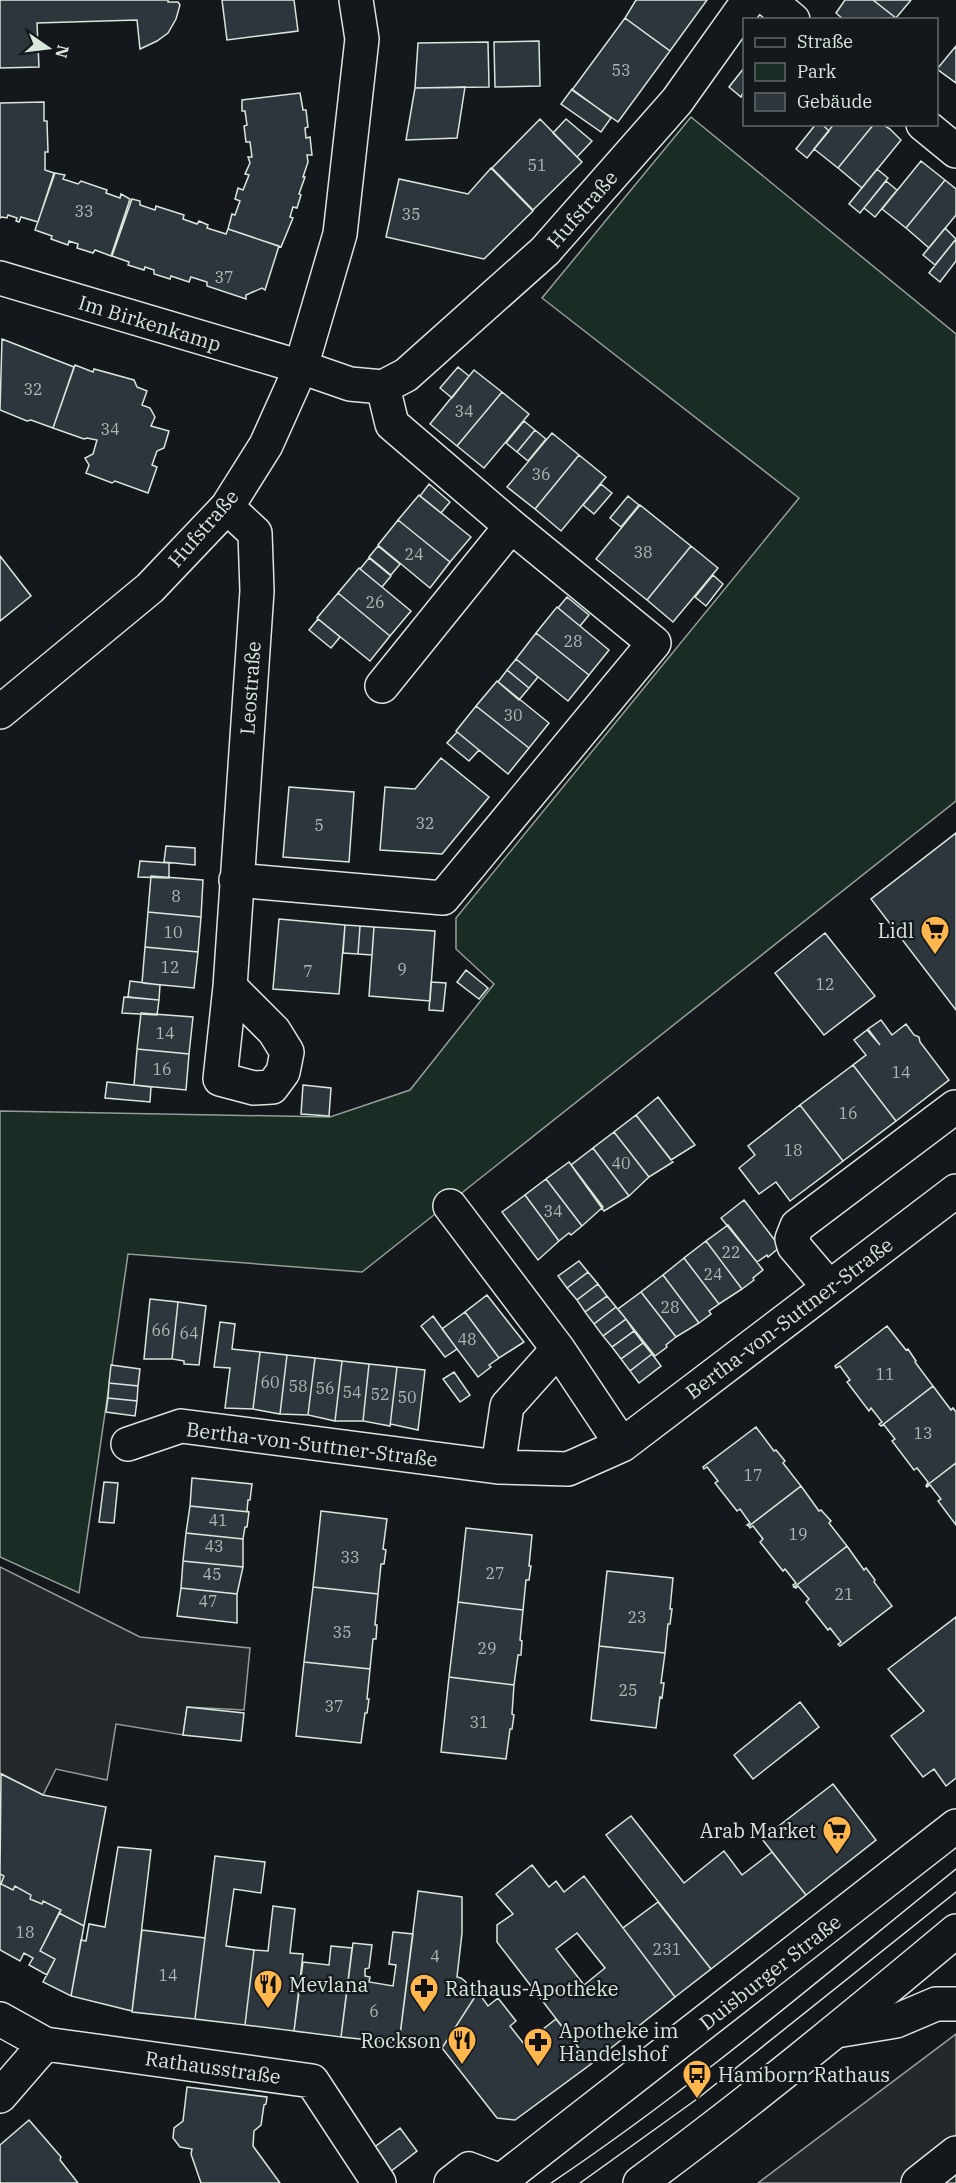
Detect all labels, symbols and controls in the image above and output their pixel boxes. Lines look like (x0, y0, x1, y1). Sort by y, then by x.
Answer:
north arrow (18, 18, 78, 78)
legend (743, 18, 938, 126)
text: Straße (797, 30, 853, 53)
text: N (51, 43, 74, 60)
house number: 53 (611, 60, 631, 80)
text: Park (797, 60, 837, 83)
text: Gebäude (797, 90, 872, 113)
house number: 51 (527, 155, 547, 175)
street label: Hufstraße (541, 164, 623, 254)
house number: 33 (74, 201, 94, 221)
house number: 35 (401, 204, 421, 224)
house number: 37 (214, 267, 234, 287)
street label: Im Birkenkamp (75, 288, 225, 358)
house number: 32 (23, 379, 43, 399)
house number: 34 (454, 401, 474, 421)
house number: 34 (100, 419, 120, 439)
house number: 36 (531, 464, 551, 484)
street label: Hufstraße (162, 483, 244, 573)
house number: 38 (633, 542, 653, 562)
house number: 24 (404, 544, 424, 564)
house number: 26 (365, 592, 385, 612)
house number: 28 (563, 631, 583, 651)
street label: Leostraße (233, 640, 267, 736)
house number: 30 (503, 705, 523, 725)
house number: 32 (415, 813, 435, 833)
house number: 5 (314, 815, 324, 835)
house number: 8 (171, 886, 181, 906)
supermarket icon: Lidl (919, 914, 951, 956)
place label: Lidl (878, 917, 914, 944)
house number: 10 (163, 922, 183, 942)
house number: 12 (160, 957, 180, 977)
house number: 9 (397, 959, 407, 979)
house number: 7 (303, 961, 313, 981)
house number: 12 (815, 974, 835, 994)
house number: 14 (155, 1023, 175, 1043)
house number: 16 (152, 1059, 172, 1079)
house number: 14 (891, 1062, 911, 1082)
house number: 16 (838, 1103, 858, 1123)
house number: 18 (783, 1140, 803, 1160)
house number: 40 (611, 1153, 631, 1173)
house number: 34 (543, 1201, 563, 1221)
street label: Bertha-von-Suttner-Straße (680, 1231, 898, 1405)
house number: 22 (721, 1242, 741, 1262)
house number: 24 (703, 1264, 723, 1284)
house number: 28 (660, 1297, 680, 1317)
house number: 66 (151, 1320, 171, 1340)
house number: 64 (179, 1323, 199, 1343)
house number: 48 (457, 1329, 477, 1349)
house number: 11 (875, 1364, 895, 1384)
house number: 60 (260, 1372, 280, 1392)
house number: 58 (288, 1376, 308, 1396)
house number: 56 (315, 1378, 335, 1398)
house number: 54 (342, 1382, 362, 1402)
house number: 52 (370, 1384, 390, 1404)
house number: 50 (397, 1387, 417, 1407)
street label: Bertha-von-Suttner-Straße (185, 1415, 439, 1473)
house number: 13 (913, 1423, 933, 1443)
house number: 17 (743, 1465, 763, 1485)
house number: 41 (208, 1510, 228, 1530)
house number: 19 (788, 1524, 808, 1544)
house number: 43 (204, 1536, 224, 1556)
house number: 33 (340, 1547, 360, 1567)
house number: 27 (485, 1563, 505, 1583)
house number: 45 (202, 1564, 222, 1584)
house number: 21 (834, 1584, 854, 1604)
house number: 47 (198, 1591, 218, 1611)
house number: 23 (627, 1607, 647, 1627)
house number: 35 (332, 1622, 352, 1642)
house number: 29 (477, 1638, 497, 1658)
house number: 25 (618, 1680, 638, 1700)
house number: 37 (324, 1696, 344, 1716)
house number: 31 (469, 1712, 489, 1732)
supermarket icon: Arab Market (821, 1814, 853, 1856)
place label: Arab Market (700, 1817, 816, 1844)
street label: Duisburger Straße (694, 1908, 846, 2036)
house number: 18 (15, 1922, 35, 1942)
house number: 231 (653, 1939, 681, 1959)
house number: 4 (430, 1946, 440, 1966)
house number: 14 (158, 1965, 178, 1985)
restaurant icon: Mevlana (252, 1968, 284, 2010)
place label: Mevlana (289, 1971, 369, 1998)
pharmacy icon: Rathaus-Apotheke (408, 1972, 440, 2014)
place label: Rathaus-Apotheke (445, 1975, 618, 2002)
house number: 6 (369, 2001, 379, 2021)
place label: Apotheke im Handelshof (559, 2017, 679, 2067)
restaurant icon: Rockson (446, 2024, 478, 2066)
pharmacy icon: Apotheke im Handelshof (522, 2026, 554, 2068)
place label: Rockson (361, 2027, 441, 2054)
street label: Rathausstraße (144, 2044, 282, 2090)
bus stop icon: Hamborn Rathaus (681, 2058, 713, 2100)
place label: Hamborn Rathaus (718, 2061, 890, 2088)

